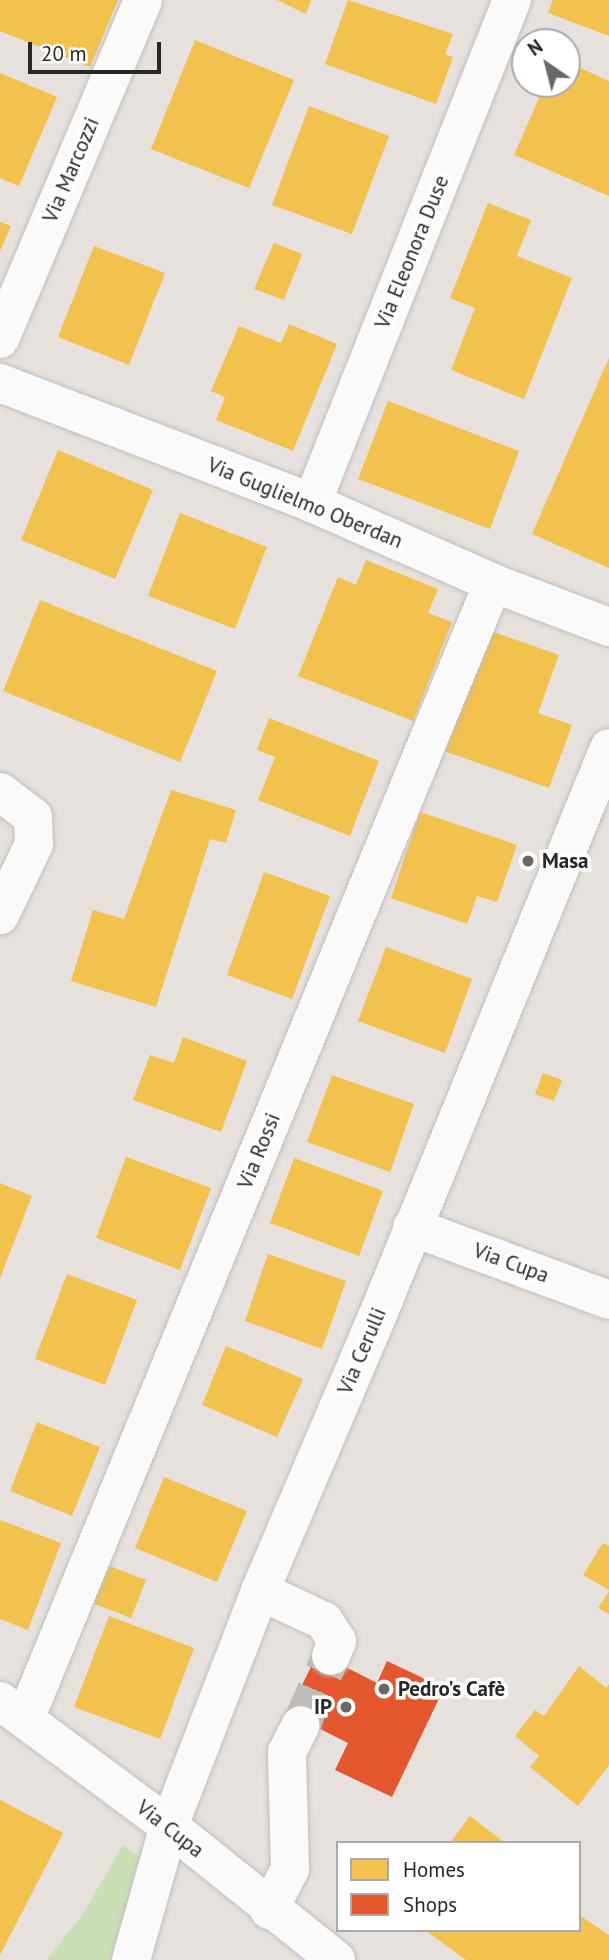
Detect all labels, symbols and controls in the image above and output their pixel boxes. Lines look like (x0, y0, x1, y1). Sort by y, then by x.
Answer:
scale bar (32, 28, 164, 72)
north arrow (511, 28, 581, 98)
text: N (523, 34, 547, 61)
text: 20 m (41, 40, 87, 67)
street label: Via Marcozzi (38, 114, 104, 226)
street label: Via Eleonora Duse (370, 172, 454, 332)
street label: Via Guglielmo Oberdan (204, 452, 406, 554)
place label: Masa (542, 848, 588, 874)
marker: Masa (520, 853, 536, 869)
street label: Via Rossi (232, 1109, 286, 1193)
street label: Via Cupa (470, 1238, 552, 1288)
street label: Via Cerulli (332, 1304, 392, 1398)
place label: Pedro's Cafè (398, 1676, 506, 1702)
marker: Pedro's Cafè (376, 1681, 392, 1697)
place label: IP (314, 1694, 332, 1720)
marker: IP (338, 1699, 354, 1715)
street label: Via Cupa (131, 1795, 209, 1863)
legend (336, 1841, 581, 1932)
text: Homes (403, 1856, 465, 1883)
text: Shops (403, 1891, 457, 1918)

